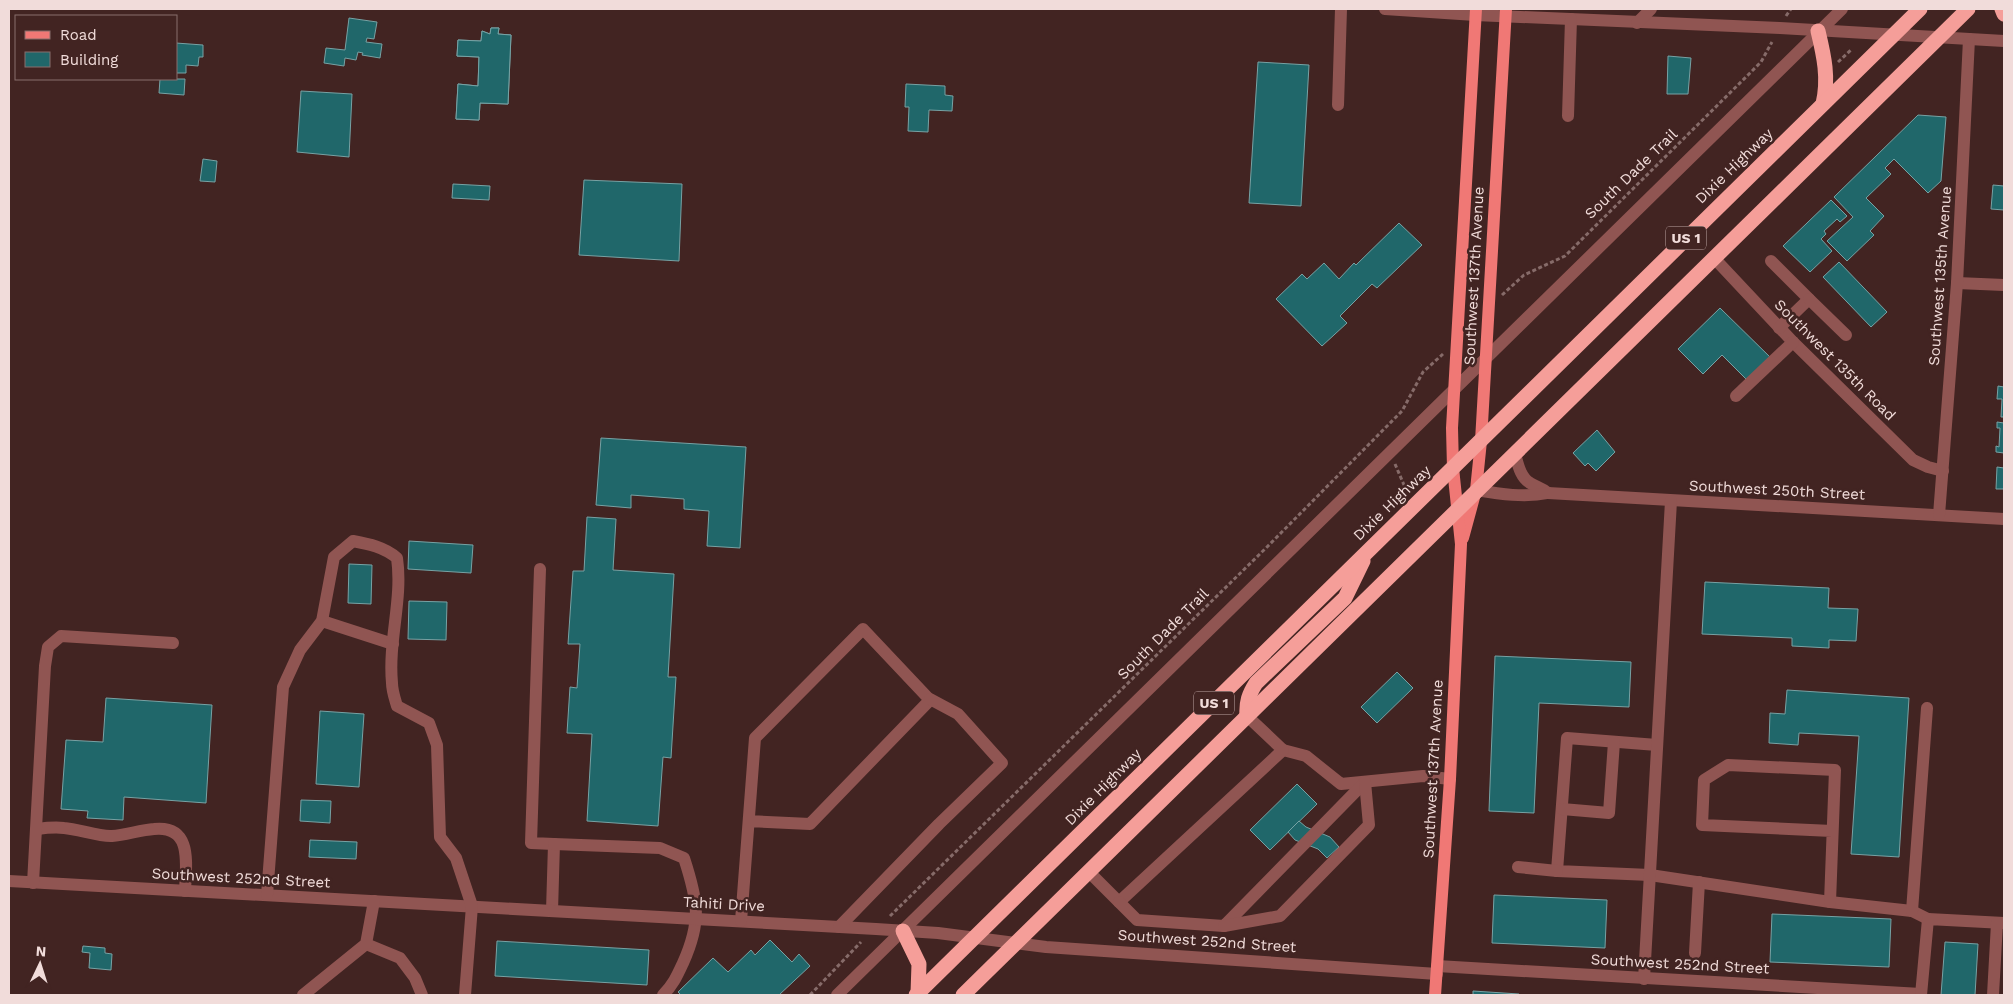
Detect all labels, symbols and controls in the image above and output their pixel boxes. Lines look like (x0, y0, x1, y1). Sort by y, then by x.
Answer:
legend (15, 15, 178, 80)
text: Road (60, 26, 97, 44)
text: Building (60, 51, 118, 69)
street label: Dixie Highway (1691, 124, 1777, 207)
street label: South Dade Trail (1581, 125, 1681, 223)
street label: Southwest 137th Avenue (1460, 186, 1488, 366)
street label: Southwest 135th Avenue (1925, 186, 1955, 366)
road number: US 1 (1666, 227, 1706, 250)
street label: Southwest 135th Road (1771, 296, 1899, 424)
street label: Dixie Highway (1349, 461, 1435, 544)
street label: Southwest 250th Street (1689, 476, 1866, 504)
street label: South Dade Trail (1114, 584, 1213, 683)
street label: Southwest 137th Avenue (1419, 679, 1447, 859)
road number: US 1 (1194, 691, 1234, 714)
street label: Dixie Highway (1061, 745, 1145, 829)
street label: Southwest 252nd Street (151, 864, 331, 892)
street label: Tahiti Drive (683, 893, 765, 915)
street label: Southwest 252nd Street (1117, 926, 1297, 956)
north arrow (15, 939, 65, 989)
text: N (35, 943, 47, 959)
street label: Southwest 252nd Street (1590, 950, 1770, 978)

